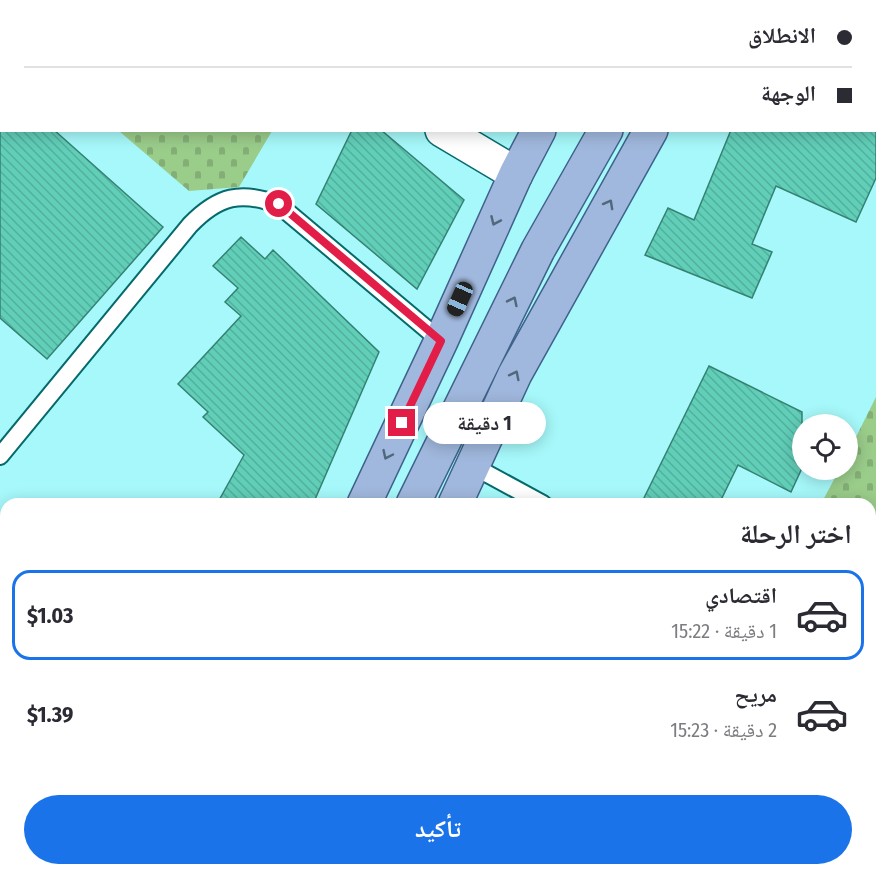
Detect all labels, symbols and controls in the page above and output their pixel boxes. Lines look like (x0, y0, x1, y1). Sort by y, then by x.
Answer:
text: الانطلاق (748, 22, 816, 49)
text: الوجهة (761, 80, 816, 107)
route start (265, 190, 292, 217)
one-way arrow (602, 200, 613, 210)
one-way arrow (490, 214, 502, 225)
car (444, 279, 476, 319)
one-way arrow (505, 296, 517, 307)
one-way arrow (508, 370, 520, 381)
callout: 1 دقيقة (423, 402, 546, 444)
route end (388, 409, 415, 436)
text: 1 دقيقة (457, 411, 512, 435)
map controls (792, 414, 858, 480)
button: locate (792, 414, 858, 480)
one-way arrow (382, 449, 394, 460)
text: اختر الرحلة (740, 518, 852, 550)
text: اقتصادي (705, 582, 777, 609)
icon: car (795, 588, 849, 642)
text: $1.03 (27, 602, 73, 629)
text: 1 دقيقة · 15:22 (671, 619, 777, 643)
text: مريح (734, 681, 777, 708)
icon: car (795, 687, 849, 741)
text: $1.39 (27, 701, 73, 728)
text: 2 دقيقة · 15:23 (670, 718, 777, 742)
button: تأكيد (24, 795, 852, 864)

